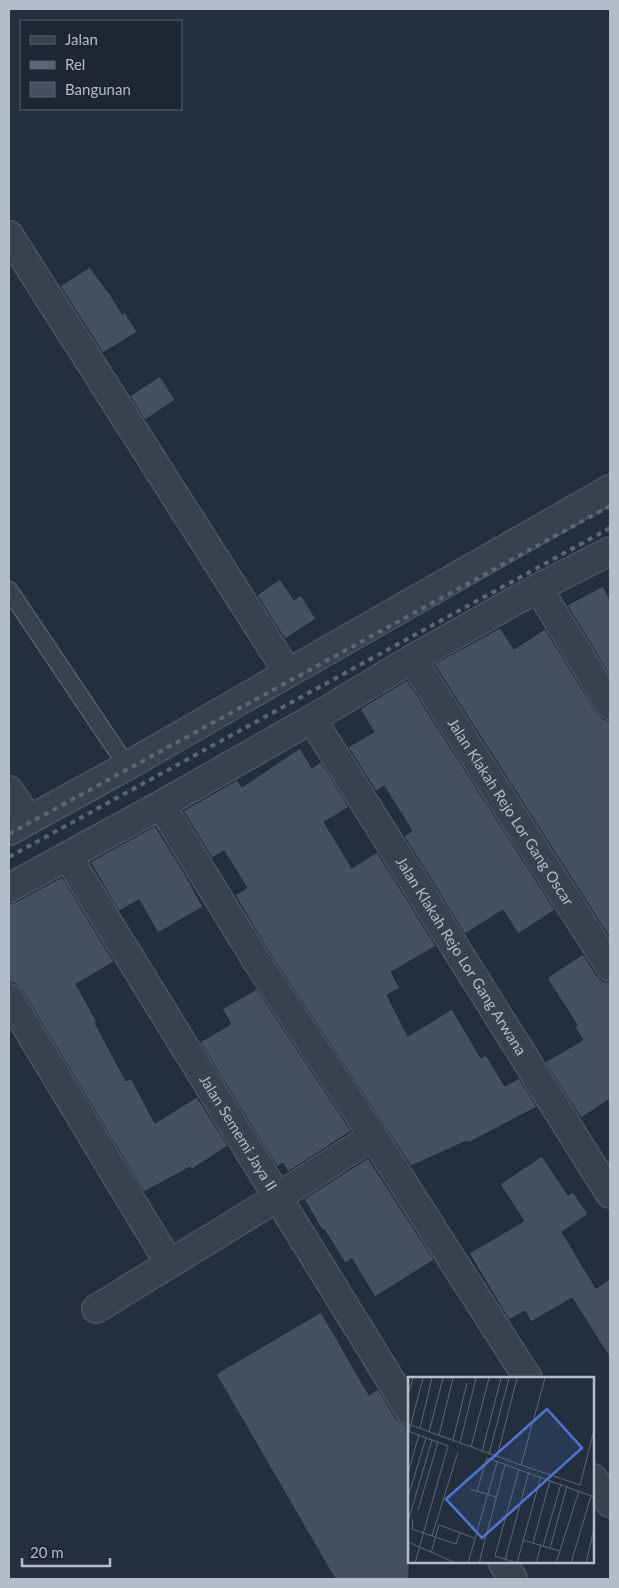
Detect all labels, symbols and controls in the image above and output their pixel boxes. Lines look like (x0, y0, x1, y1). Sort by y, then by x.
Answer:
legend (20, 20, 182, 110)
text: Jalan (65, 30, 98, 48)
text: Rel (65, 55, 85, 73)
text: Bangunan (65, 80, 131, 98)
street label: Jalan Klakah Rejo Lor Gang Oscar (444, 714, 578, 909)
street label: Jalan Klakah Rejo Lor Gang Arwana (393, 853, 531, 1058)
street label: Jalan Sememi Jaya II (196, 1071, 281, 1194)
inset map (408, 1377, 594, 1563)
scale bar (22, 1536, 110, 1568)
text: 20 m (30, 1543, 64, 1561)

